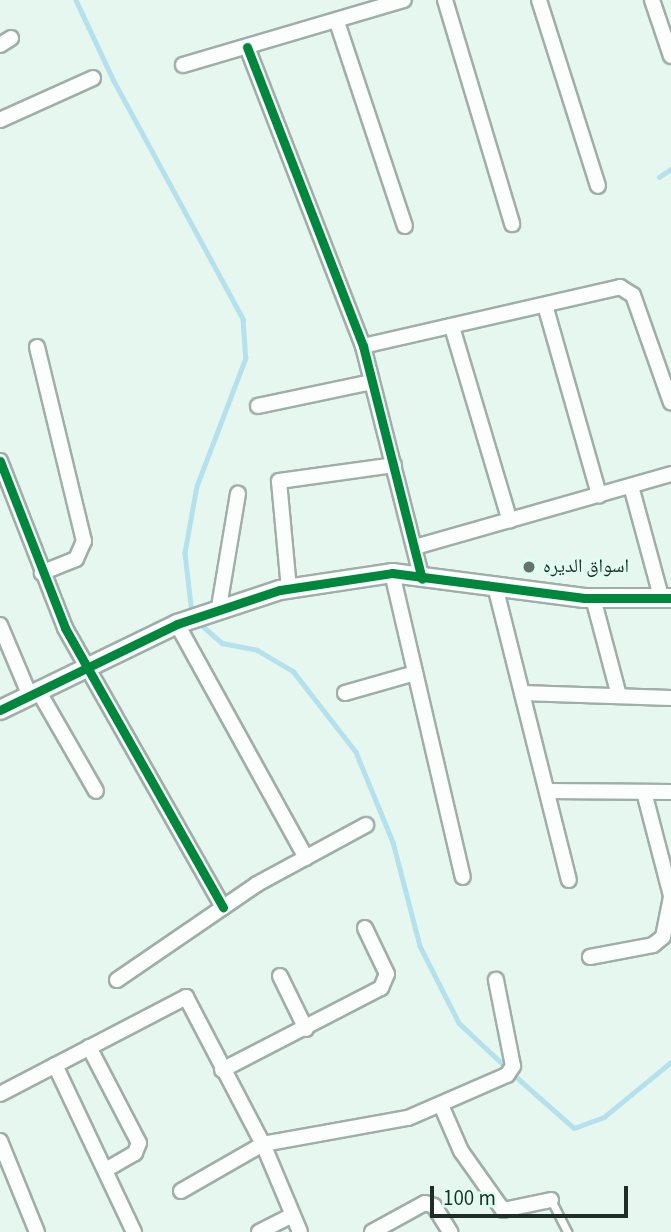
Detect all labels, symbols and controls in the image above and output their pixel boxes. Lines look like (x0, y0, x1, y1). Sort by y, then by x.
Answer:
place label: اسواق الديره (543, 556, 629, 578)
marker: اسواق الديره (521, 559, 537, 575)
scale bar (433, 1172, 631, 1216)
text: 100 m (443, 1183, 496, 1213)

